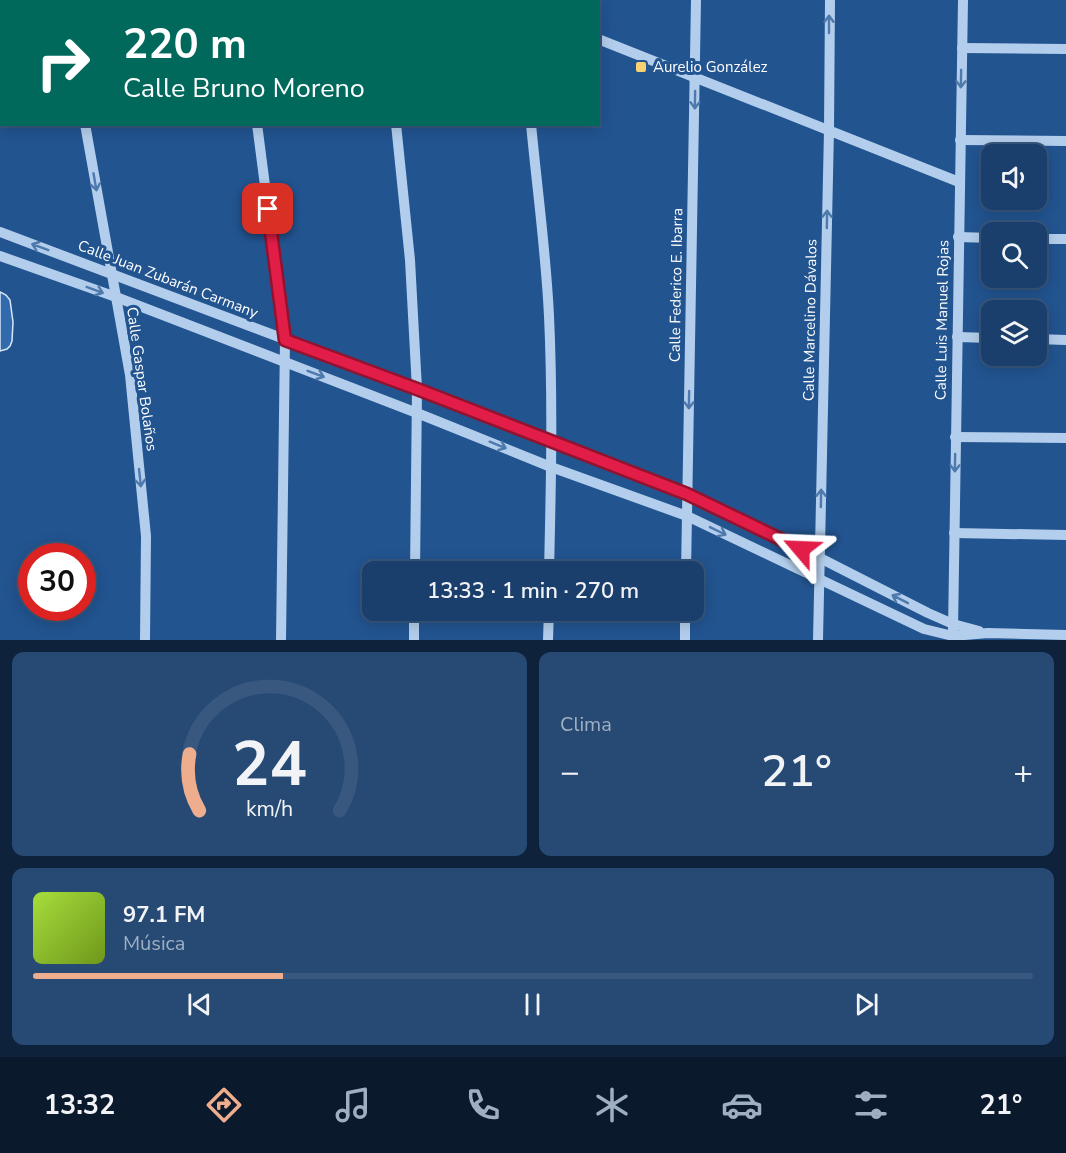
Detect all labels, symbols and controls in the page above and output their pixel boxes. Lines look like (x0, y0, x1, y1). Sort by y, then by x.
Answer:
one-way arrow (824, 14, 835, 34)
text: 220 m (123, 16, 247, 73)
icon: right (24, 24, 102, 102)
place label: Aurelio González (653, 57, 768, 77)
marker: Aurelio González (634, 60, 648, 74)
one-way arrow (955, 69, 967, 89)
text: Calle Bruno Moreno (123, 70, 365, 107)
one-way arrow (689, 90, 700, 110)
map controls (981, 144, 1047, 366)
button: sound (981, 144, 1047, 210)
one-way arrow (90, 172, 101, 191)
pin (242, 183, 293, 234)
icon: arrive (251, 192, 284, 225)
street label: Calle Federico E. Ibarra (665, 208, 687, 362)
one-way arrow (821, 209, 833, 229)
button: search (981, 222, 1047, 288)
street label: Calle Juan Zubarán Carmany (75, 235, 261, 323)
street label: Calle Marcelino Dávalos (799, 239, 821, 401)
street label: Calle Luis Manuel Rojas (931, 240, 953, 400)
one-way arrow (32, 241, 50, 252)
one-way arrow (85, 285, 103, 296)
button: layers (981, 300, 1047, 366)
street label: Calle Gaspar Bolaños (122, 306, 162, 452)
one-way arrow (306, 369, 325, 380)
one-way arrow (683, 390, 695, 410)
one-way arrow (488, 440, 506, 451)
one-way arrow (949, 453, 961, 473)
one-way arrow (135, 468, 146, 488)
one-way arrow (815, 488, 827, 508)
position arrow (769, 517, 833, 581)
one-way arrow (709, 525, 727, 537)
speed limit sign: 30 (18, 543, 96, 621)
text: 13:33 · 1 min · 270 m (427, 576, 639, 606)
one-way arrow (892, 593, 910, 604)
text: Clima (560, 711, 612, 738)
text: 24 (232, 722, 307, 807)
text: 21° (761, 741, 832, 802)
text: − (560, 750, 580, 795)
text: + (1013, 750, 1033, 795)
text: km/h (246, 794, 293, 824)
text: 97.1 FM (123, 900, 205, 930)
text: Música (123, 930, 185, 957)
icon: previous (183, 988, 216, 1021)
icon: pause (516, 988, 549, 1021)
icon: next (850, 988, 883, 1021)
icon: directions (203, 1084, 245, 1126)
icon: music (332, 1084, 374, 1126)
icon: phone (462, 1084, 504, 1126)
icon: climate (591, 1084, 633, 1126)
icon: car (721, 1084, 763, 1126)
icon: filters (850, 1084, 892, 1126)
text: 13:32 (44, 1087, 115, 1124)
text: 21° (980, 1087, 1022, 1124)

